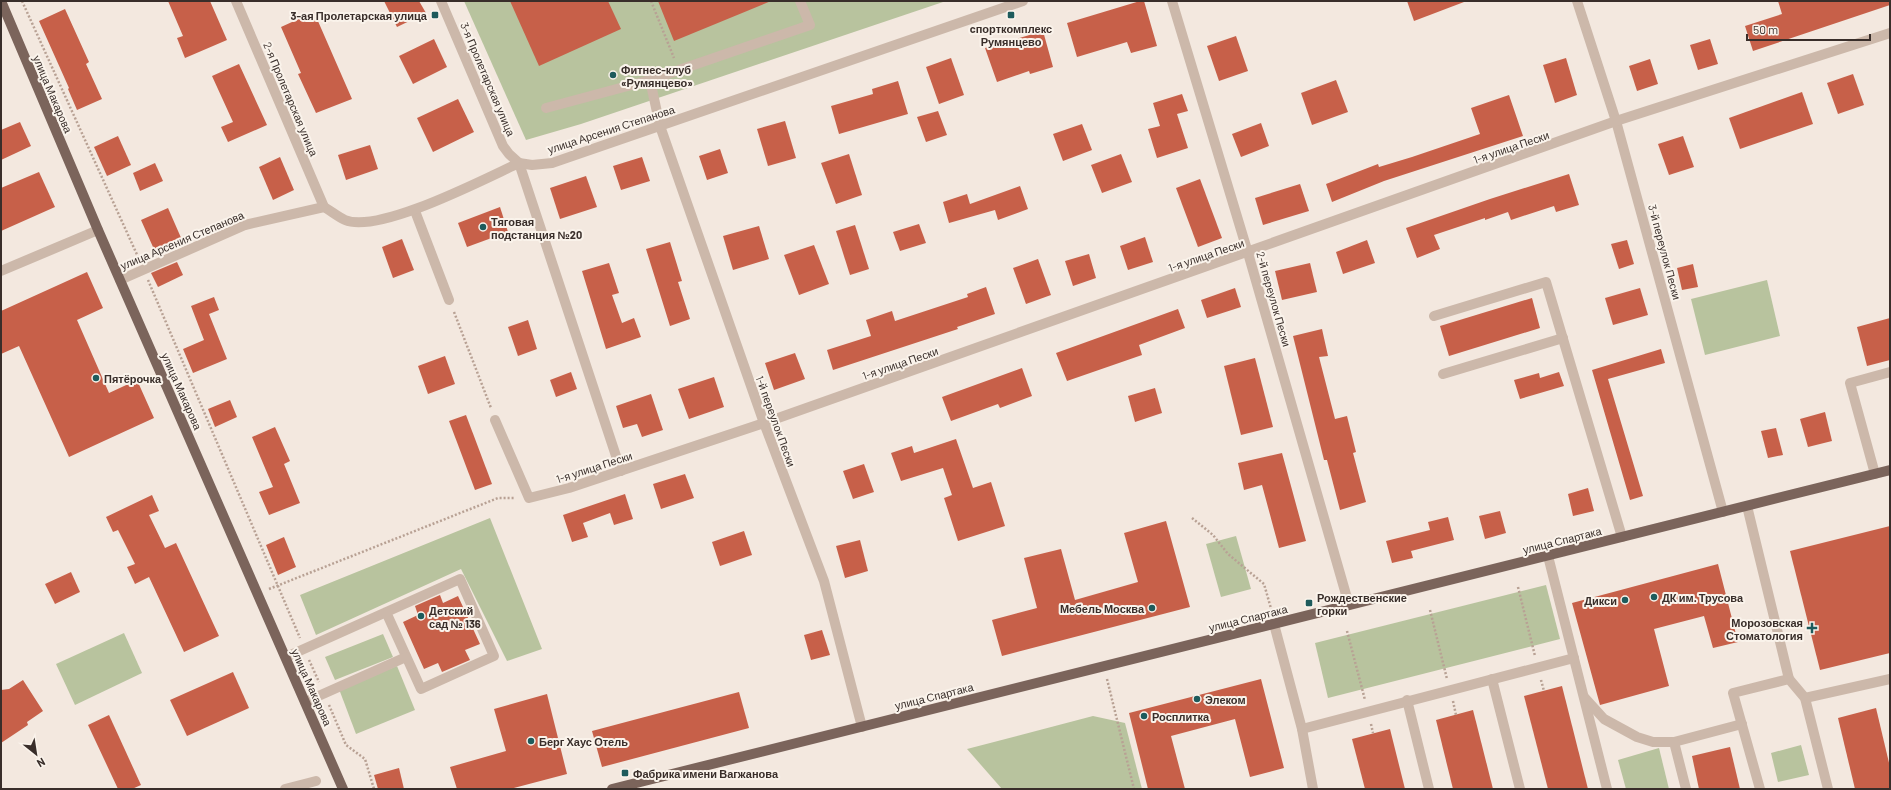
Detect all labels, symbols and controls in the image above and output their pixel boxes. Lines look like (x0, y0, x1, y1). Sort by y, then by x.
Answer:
place label: 3-ая Пролетарская улица (291, 9, 428, 22)
marker: 3-ая Пролетарская улица (430, 10, 440, 20)
marker: cпорткомплекс Румянцево (1006, 10, 1016, 20)
scale bar (1747, 16, 1870, 42)
street label: 3-я Пролетарская улица (458, 20, 518, 139)
place label: cпорткомплекс Румянцево (970, 22, 1052, 48)
text: 50 m (1753, 22, 1778, 36)
street label: 2-я Пролетарская улица (261, 40, 321, 159)
street label: улица Макарова (31, 53, 76, 136)
place label: Фитнес-клуб «Румянцево» (621, 63, 693, 89)
marker: Фитнес-клуб «Румянцево» (608, 70, 618, 80)
street label: улица Арсения Степанова (546, 102, 677, 156)
street label: 1-я улица Пески (1471, 128, 1551, 166)
street label: 3-й переулок Пески (1646, 203, 1684, 301)
street label: улица Арсения Степанова (118, 208, 247, 272)
place label: Тяговая подстанция №20 (491, 215, 582, 241)
marker: Тяговая подстанция №20 (478, 222, 488, 232)
street label: 1-я улица Пески (1166, 236, 1246, 274)
street label: 2-й переулок Пески (1254, 250, 1294, 348)
street label: 1-я улица Пески (860, 344, 940, 382)
street label: улица Макарова (159, 350, 205, 432)
place label: Пятёрочка (104, 372, 162, 385)
marker: Пятёрочка (91, 373, 101, 383)
street label: 1-й переулок Пески (753, 374, 799, 468)
street label: 1-я улица Пески (554, 449, 634, 485)
street label: улица Спартака (1521, 524, 1603, 556)
place label: Рождественские горки (1317, 591, 1407, 617)
place label: ДК им. Трусова (1662, 591, 1744, 604)
marker: ДК им. Трусова (1649, 592, 1659, 602)
place label: Дикси (1584, 594, 1617, 607)
marker: Дикси (1620, 595, 1630, 605)
marker: Рождественские горки (1304, 598, 1314, 608)
place label: Мебель Москва (1060, 602, 1145, 615)
street label: улица Спартака (1207, 602, 1289, 634)
marker: Мебель Москва (1147, 603, 1157, 613)
place label: Детский сад № 136 (429, 604, 481, 630)
marker: Детский сад № 136 (416, 611, 426, 621)
place label: Морозовская Стоматология (1726, 616, 1803, 642)
marker: Морозовская Стоматология (1806, 622, 1818, 634)
street label: улица Макарова (289, 646, 335, 728)
street label: улица Спартака (893, 680, 975, 712)
place label: Элеком (1205, 693, 1246, 706)
marker: Элеком (1192, 694, 1202, 704)
place label: Росплитка (1152, 710, 1210, 723)
marker: Росплитка (1139, 711, 1149, 721)
north arrow (16, 734, 56, 774)
place label: Берг Хаус Отель (539, 735, 628, 748)
marker: Берг Хаус Отель (526, 736, 536, 746)
text: N (35, 756, 48, 771)
place label: Фабрика имени Вагжанова (633, 767, 779, 780)
marker: Фабрика имени Вагжанова (620, 768, 630, 778)

